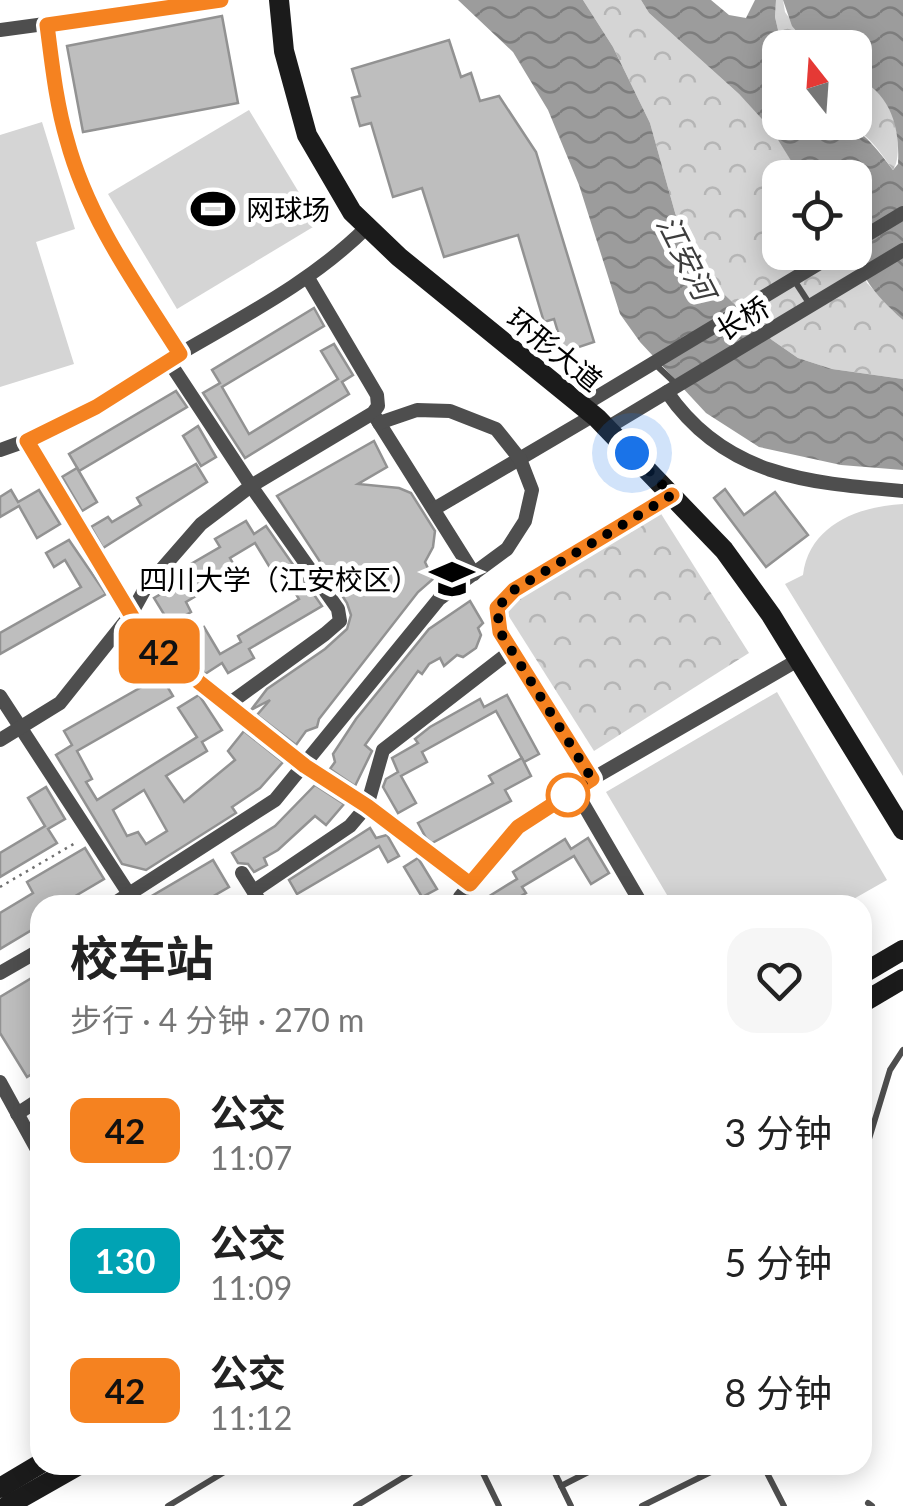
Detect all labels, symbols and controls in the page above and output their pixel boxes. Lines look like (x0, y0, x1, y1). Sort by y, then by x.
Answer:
north arrow (762, 30, 872, 140)
map controls (762, 30, 872, 270)
button: locate (762, 160, 872, 270)
sports icon: 网球场 (189, 185, 237, 233)
place label: 网球场 (246, 192, 330, 226)
water label: 江安河 (651, 209, 726, 310)
street label: 长桥 (709, 289, 775, 347)
street label: 环形大道 (501, 301, 609, 397)
your location (607, 428, 657, 478)
school or university icon: 四川大学（江安校区） (428, 555, 476, 603)
place label: 四川大学（江安校区） (139, 562, 419, 596)
line badge: 42 (114, 618, 204, 684)
text: 42 (139, 630, 179, 672)
unlabelled marker (547, 774, 589, 816)
button: heart (727, 928, 832, 1033)
text: 校车站 (70, 929, 214, 986)
text: 步行 · 4 分钟 · 270 m (70, 1000, 364, 1039)
text: 公交 (210, 1089, 286, 1135)
text: 42 (105, 1109, 145, 1151)
text: 3 分钟 (724, 1109, 832, 1155)
text: 11:07 (210, 1138, 292, 1177)
text: 公交 (210, 1219, 286, 1265)
text: 130 (95, 1239, 155, 1281)
text: 5 分钟 (724, 1239, 832, 1285)
text: 11:09 (210, 1268, 292, 1307)
text: 公交 (210, 1349, 286, 1395)
text: 42 (105, 1369, 145, 1411)
text: 8 分钟 (724, 1369, 832, 1415)
text: 11:12 (210, 1398, 292, 1437)

